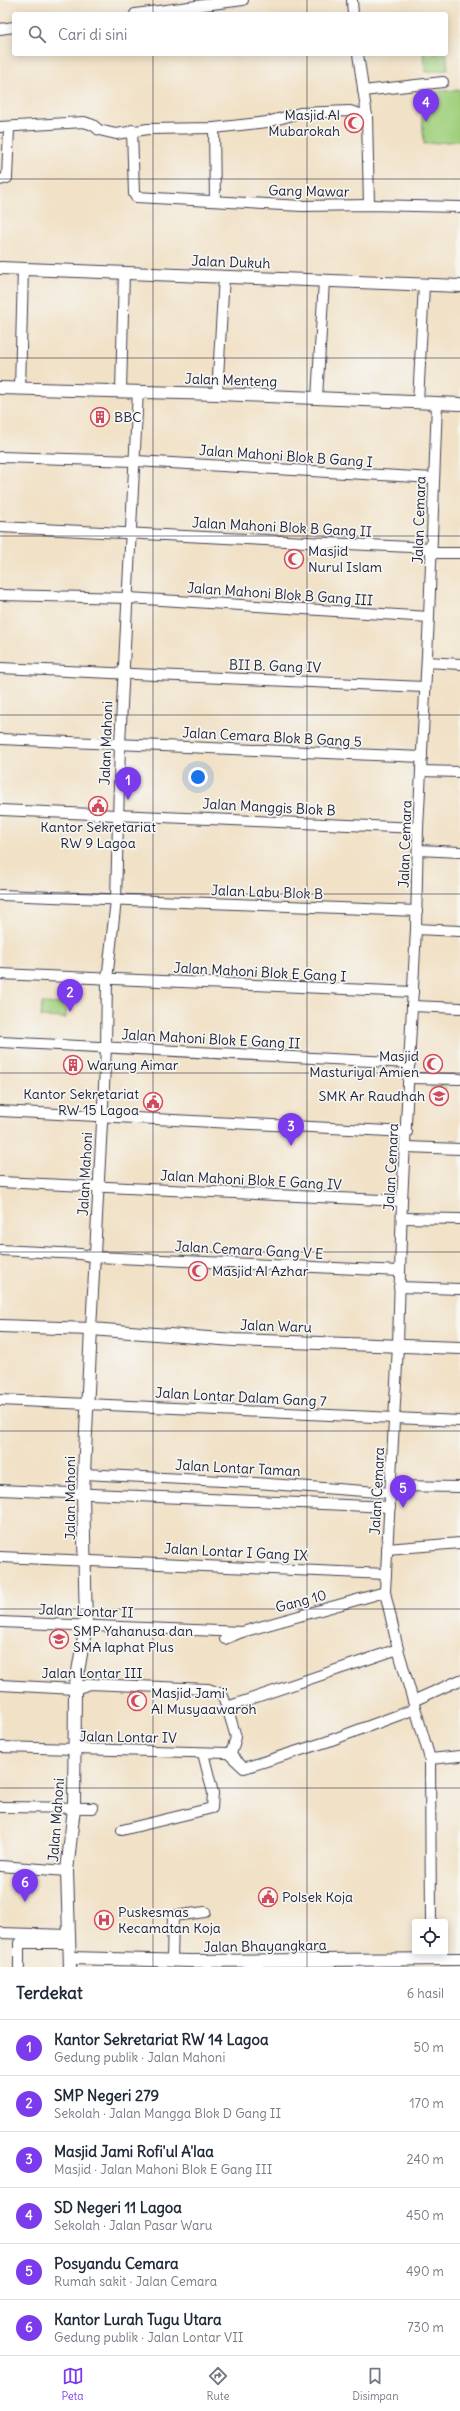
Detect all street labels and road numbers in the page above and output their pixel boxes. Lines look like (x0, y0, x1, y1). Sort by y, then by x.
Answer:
street label: Gang Mawar (268, 181, 350, 201)
street label: Jalan Dukuh (191, 252, 271, 272)
street label: Jalan Menteng (184, 369, 278, 391)
street label: Jalan Mahoni Blok B Gang I (199, 441, 373, 471)
street label: Jalan Cemara (408, 476, 430, 564)
street label: Jalan Mahoni Blok B Gang II (192, 513, 372, 541)
street label: Jalan Mahoni Blok B Gang III (186, 579, 374, 609)
street label: BII B. Gang IV (229, 655, 322, 677)
street label: Jalan Mahoni (96, 701, 116, 785)
street label: Jalan Cemara Blok B Gang 5 (182, 723, 362, 751)
street label: Jalan Manggis Blok B (202, 795, 336, 819)
street label: Jalan Cemara (394, 800, 416, 888)
street label: Jalan Labu Blok B (211, 881, 323, 903)
street label: Jalan Mahoni Blok E Gang I (173, 958, 347, 986)
street label: Jalan Mahoni Blok E Gang II (121, 1025, 301, 1053)
street label: Jalan Cemara (380, 1123, 402, 1211)
street label: Jalan Mahoni (74, 1132, 96, 1216)
street label: Jalan Mahoni Blok E Gang IV (160, 1166, 343, 1194)
street label: Jalan Cemara Gang V E (174, 1237, 324, 1263)
street label: Jalan Waru (240, 1316, 312, 1336)
street label: Jalan Lontar Dalam Gang 7 (155, 1384, 327, 1410)
street label: Jalan Cemara (366, 1447, 388, 1535)
street label: Jalan Mahoni (61, 1456, 79, 1540)
street label: Jalan Lontar Taman (175, 1456, 301, 1480)
street label: Jalan Lontar I Gang IX (163, 1539, 309, 1565)
street label: Gang 10 (273, 1586, 329, 1616)
street label: Jalan Lontar II (38, 1600, 134, 1622)
street label: Jalan Lontar III (41, 1664, 143, 1682)
street label: Jalan Lontar IV (79, 1727, 177, 1747)
street label: Jalan Mahoni (44, 1777, 68, 1863)
street label: Jalan Bhayangkara (203, 1936, 327, 1956)

